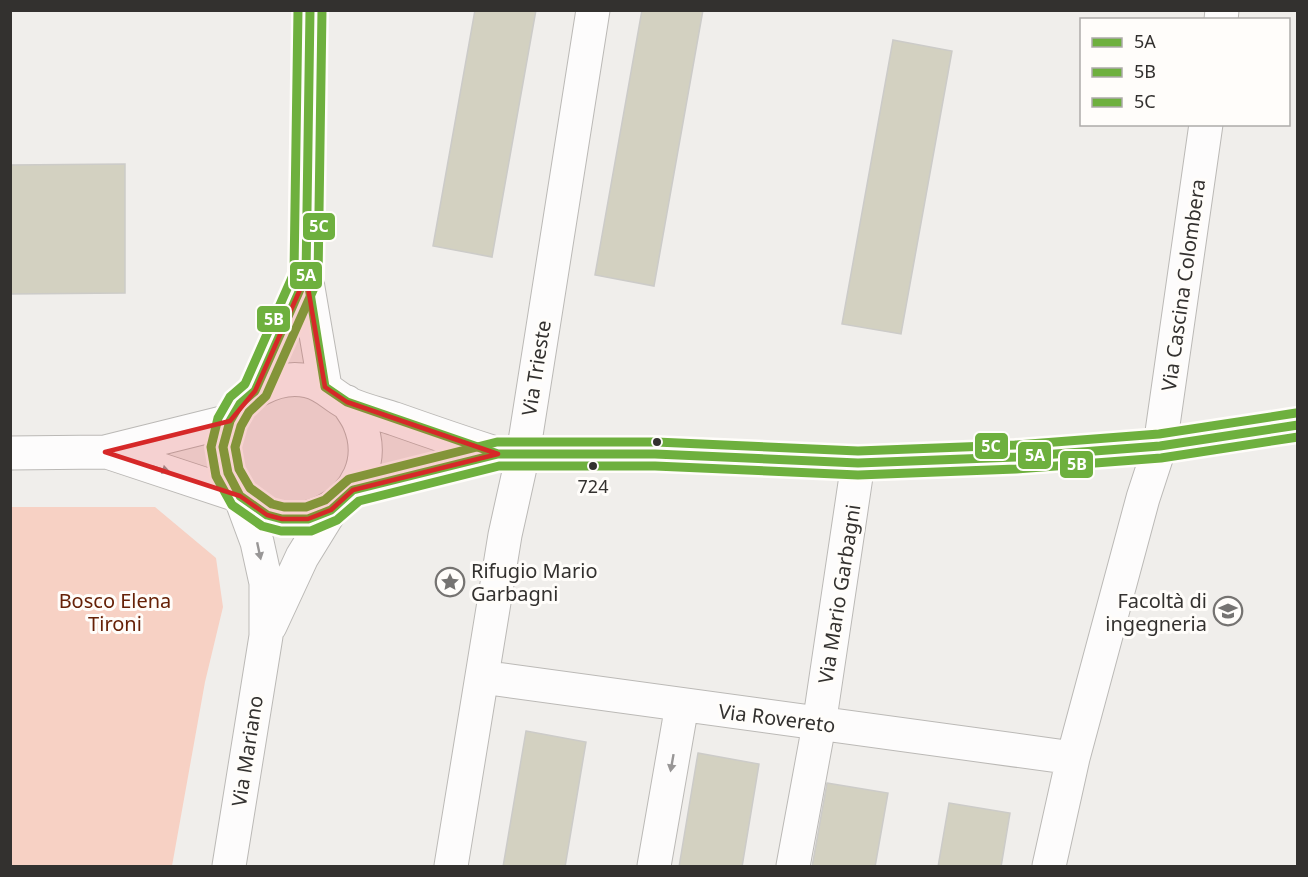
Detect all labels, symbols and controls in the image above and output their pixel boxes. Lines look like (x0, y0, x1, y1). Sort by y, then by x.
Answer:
legend (1080, 18, 1290, 126)
text: 5A (1134, 29, 1156, 53)
text: 5B (1134, 59, 1156, 83)
text: 5C (1134, 89, 1156, 113)
street label: Via Cascina Colombera (1155, 177, 1211, 393)
line badge: 5C (302, 212, 336, 241)
text: 5C (309, 215, 329, 237)
line badge: 5A (289, 261, 323, 290)
text: 5A (296, 264, 317, 286)
line badge: 5B (256, 305, 291, 333)
text: 5B (264, 308, 284, 330)
street label: Via Trieste (515, 318, 557, 418)
line badge: 5C (974, 432, 1009, 460)
text: 5C (981, 435, 1001, 457)
unlabelled marker (651, 436, 663, 448)
line badge: 5A (1017, 441, 1052, 470)
text: 5A (1025, 444, 1046, 466)
line badge: 5B (1059, 450, 1094, 479)
text: 5B (1067, 453, 1087, 475)
marker: 724 (587, 460, 599, 472)
one-way arrow (152, 465, 170, 474)
place label: 724 (578, 474, 608, 498)
street label: Via Mario Garbagni (812, 502, 866, 686)
one-way arrow (255, 542, 264, 561)
place label: Rifugio Mario Garbagni (471, 557, 597, 607)
place icon: Rifugio Mario Garbagni (434, 566, 466, 598)
park label: Bosco Elena Tironi (59, 587, 171, 637)
place label: Facoltà di ingegneria (1105, 587, 1207, 637)
school or university icon: Facoltà di ingegneria (1212, 595, 1244, 627)
street label: Via Mariano (225, 694, 269, 808)
street label: Via Rovereto (717, 697, 837, 739)
one-way arrow (667, 753, 676, 772)

